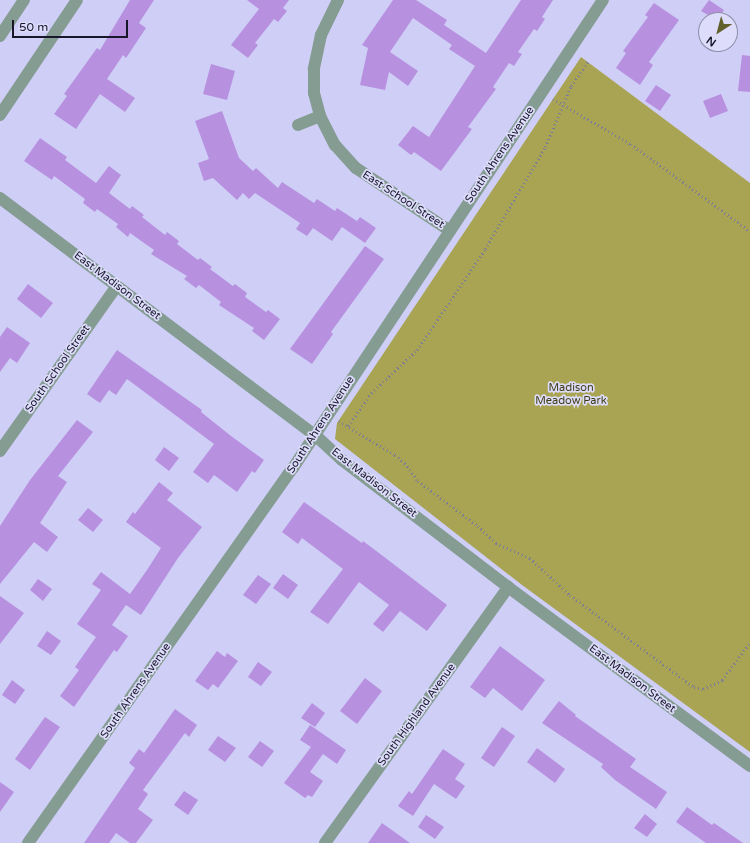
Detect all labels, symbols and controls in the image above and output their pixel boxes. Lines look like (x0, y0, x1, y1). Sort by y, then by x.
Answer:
scale bar (14, 12, 130, 38)
north arrow (698, 12, 738, 52)
text: 50 m (19, 20, 48, 34)
text: N (704, 33, 719, 49)
street label: South Ahrens Avenue (463, 104, 537, 206)
street label: East School Street (359, 169, 447, 231)
street label: East Madison Street (71, 249, 163, 323)
street label: South School Street (23, 323, 93, 415)
street label: South Ahrens Avenue (285, 374, 357, 476)
park label: Madison Meadow Park (535, 382, 607, 408)
street label: East Madison Street (329, 446, 419, 520)
street label: South Ahrens Avenue (98, 641, 174, 741)
street label: East Madison Street (586, 642, 678, 716)
street label: South Highland Avenue (375, 661, 459, 769)

